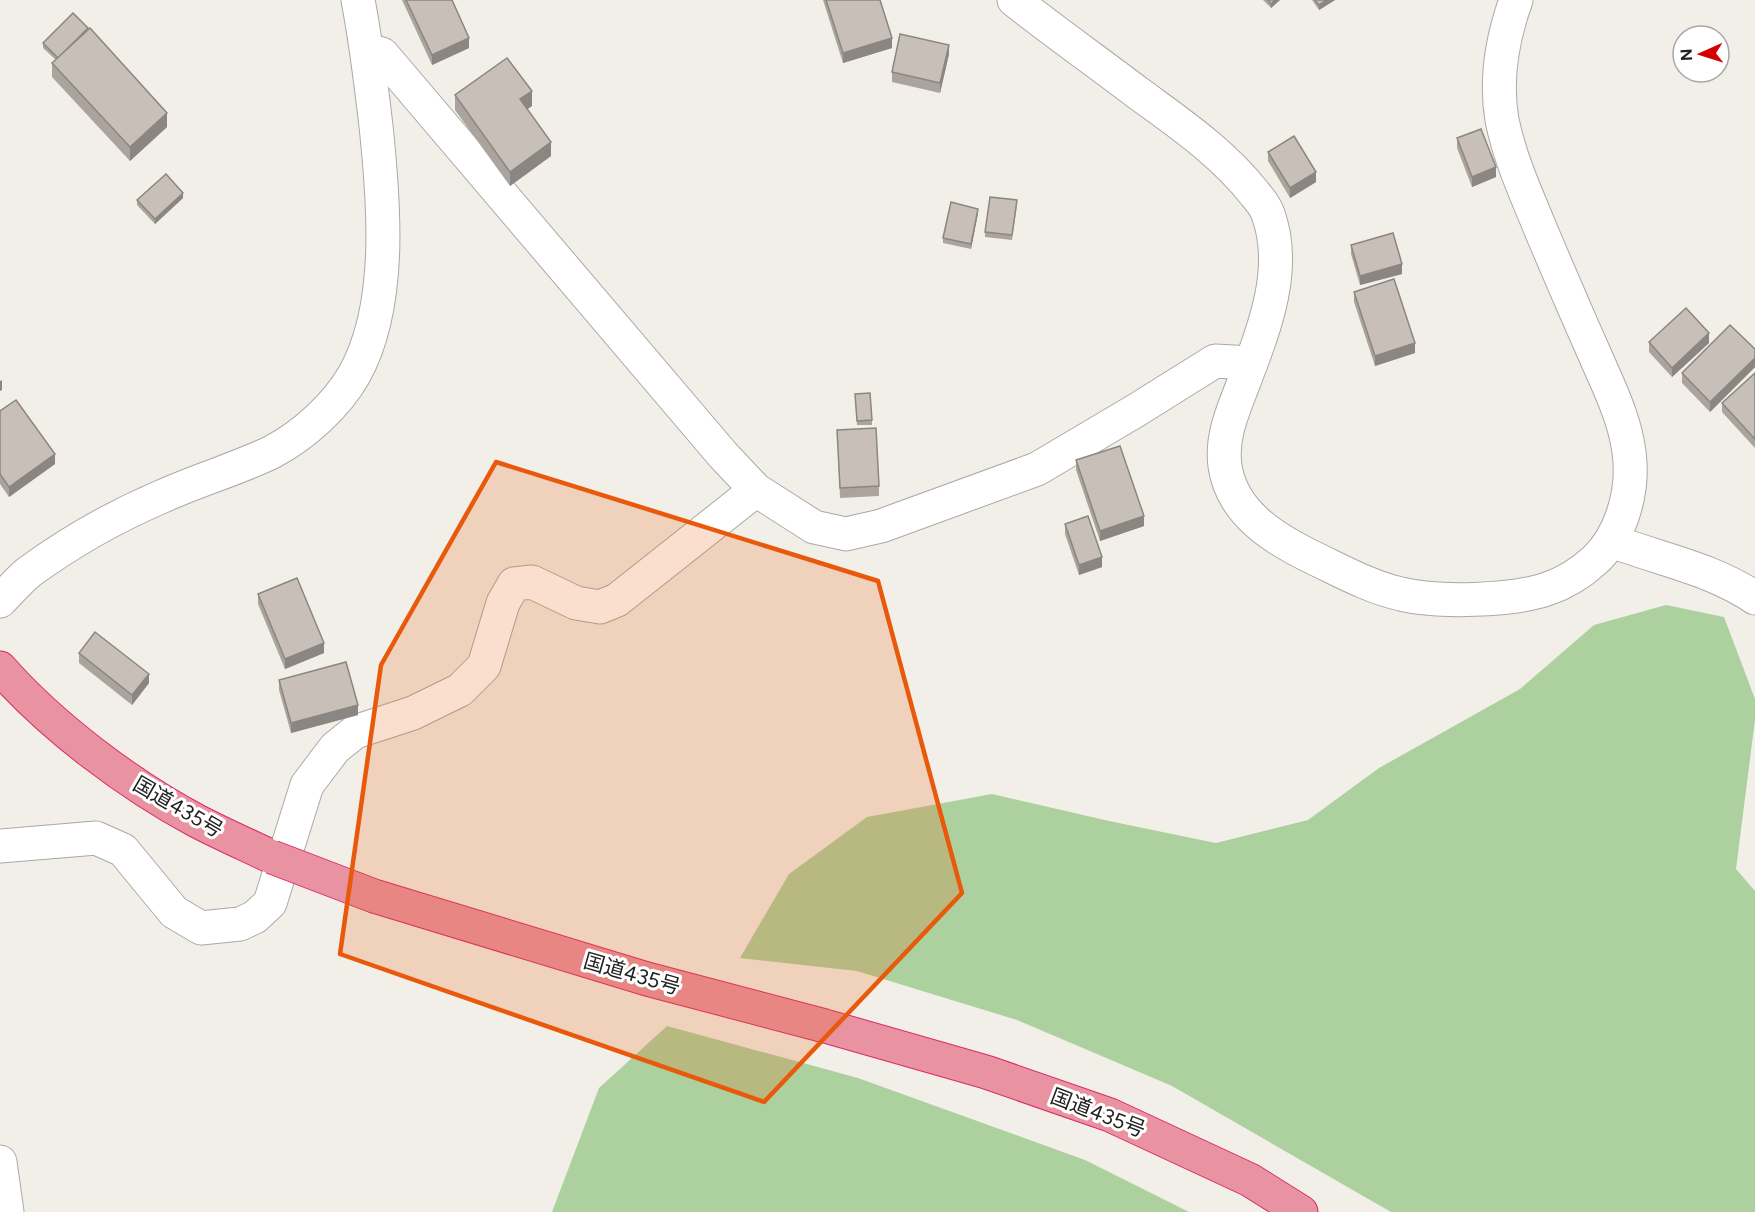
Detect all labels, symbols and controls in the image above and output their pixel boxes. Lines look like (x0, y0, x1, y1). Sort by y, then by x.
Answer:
north arrow (1671, 24, 1731, 84)
text: N (1677, 48, 1696, 61)
street label: 国道435号 (129, 771, 228, 842)
street label: 国道435号 (581, 948, 683, 999)
street label: 国道435号 (1047, 1083, 1149, 1142)

